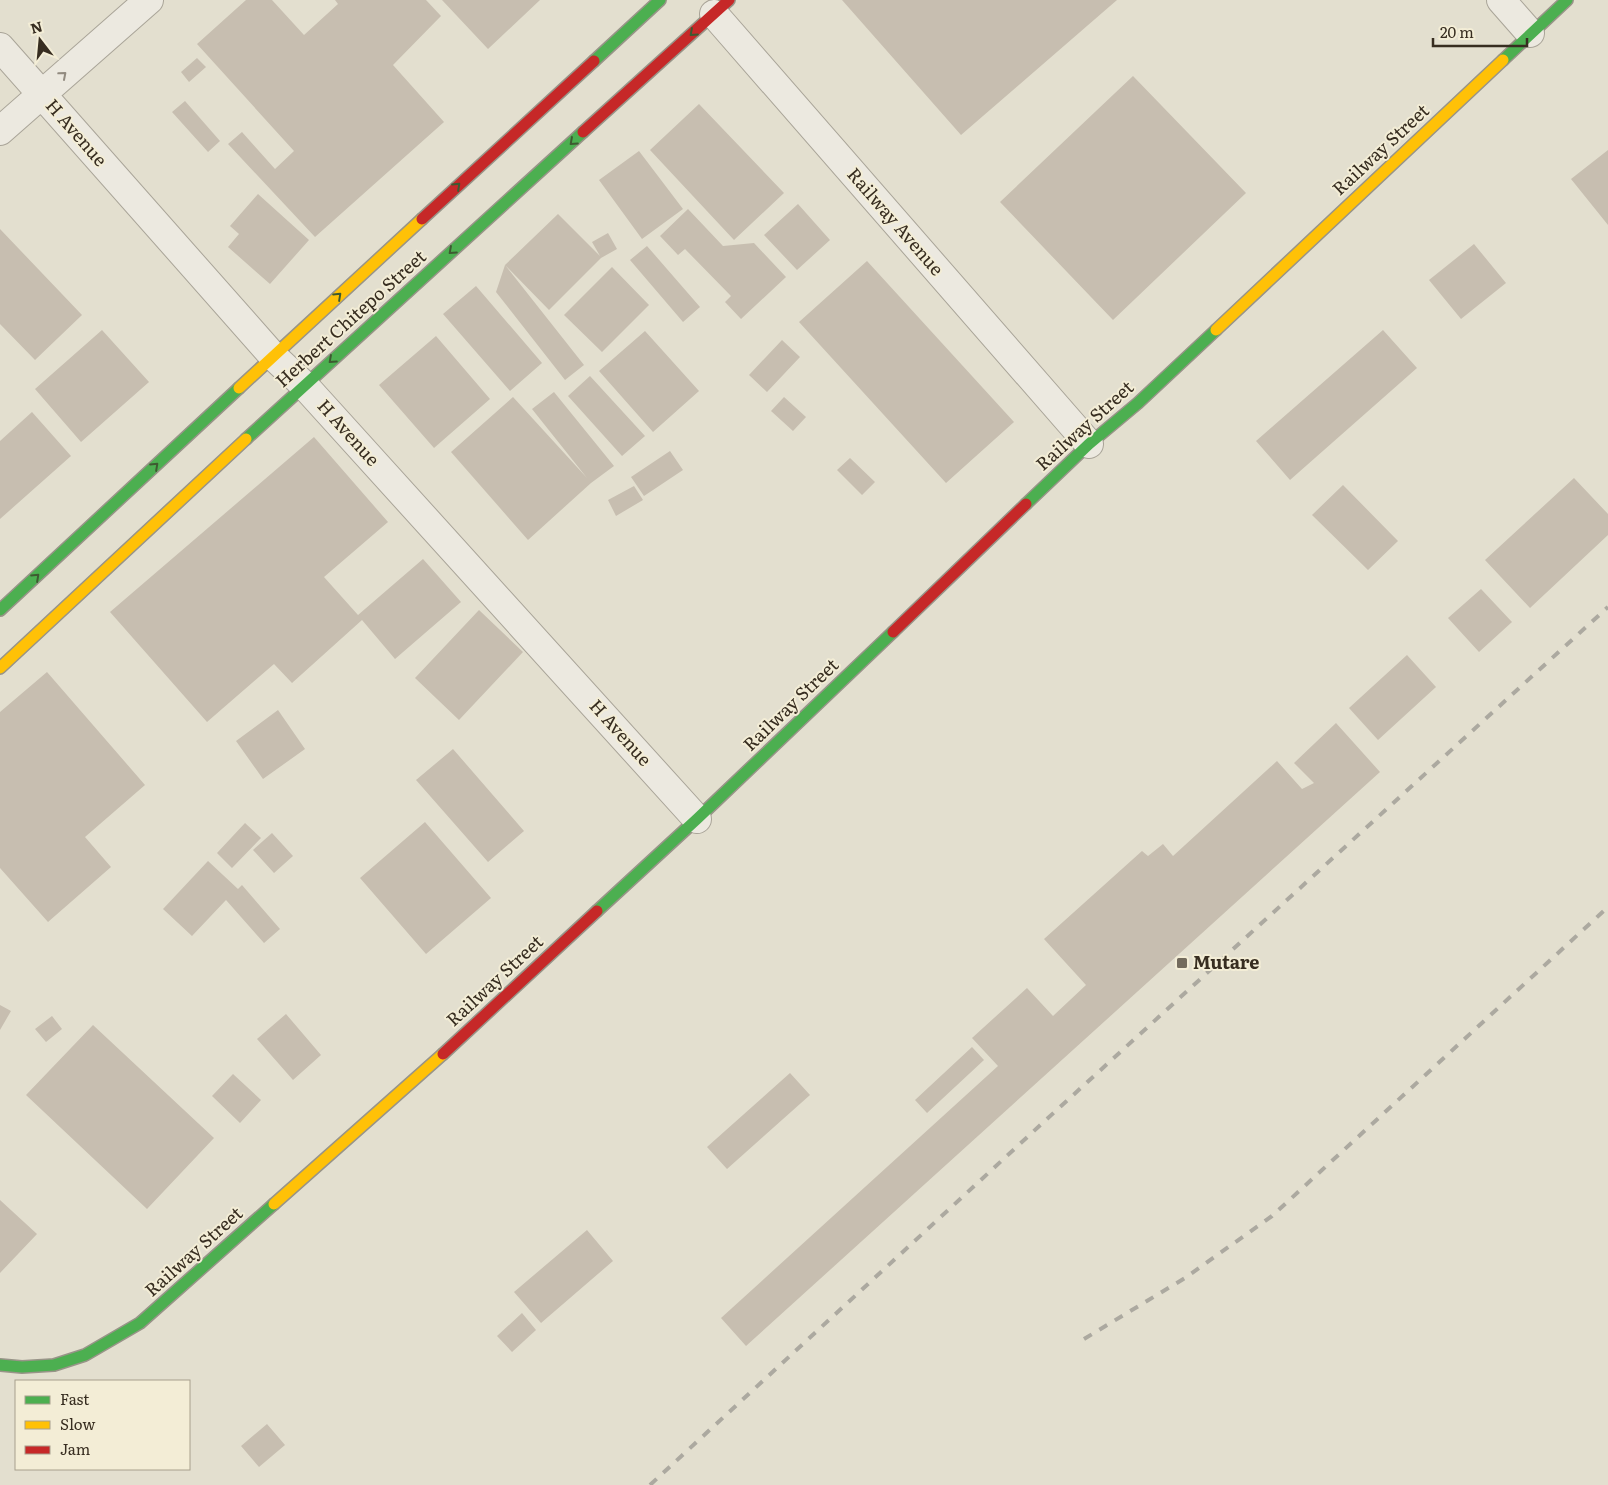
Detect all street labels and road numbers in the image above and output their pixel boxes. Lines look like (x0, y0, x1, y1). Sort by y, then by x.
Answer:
street label: H Avenue (40, 92, 114, 172)
street label: Railway Street (1326, 96, 1435, 201)
street label: Railway Avenue (842, 161, 951, 281)
street label: Herbert Chitepo Street (269, 242, 432, 393)
street label: Railway Street (1029, 373, 1140, 476)
street label: H Avenue (312, 393, 387, 471)
street label: Railway Street (736, 651, 844, 757)
street label: H Avenue (584, 693, 659, 771)
street label: Railway Street (440, 927, 549, 1032)
street label: Railway Street (138, 1199, 249, 1302)

